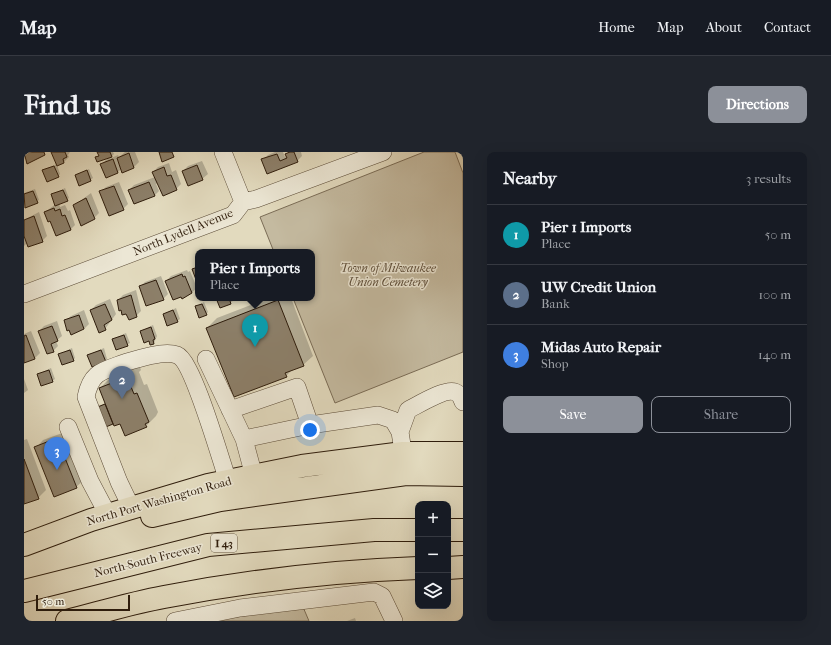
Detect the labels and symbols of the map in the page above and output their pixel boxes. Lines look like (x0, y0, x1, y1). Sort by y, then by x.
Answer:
street label: North Lydell Avenue (131, 205, 235, 259)
park label: Town of Milwaukee Union Cemetery (340, 261, 437, 289)
pin: 1 (242, 314, 268, 347)
pin: 2 (109, 366, 135, 399)
your location (300, 420, 320, 440)
pin: 3 (44, 437, 70, 470)
street label: North Port Washington Road (85, 473, 233, 528)
road number: I 43 (211, 534, 237, 552)
street label: North-South Freeway (93, 540, 204, 580)
scale bar (36, 593, 130, 612)

